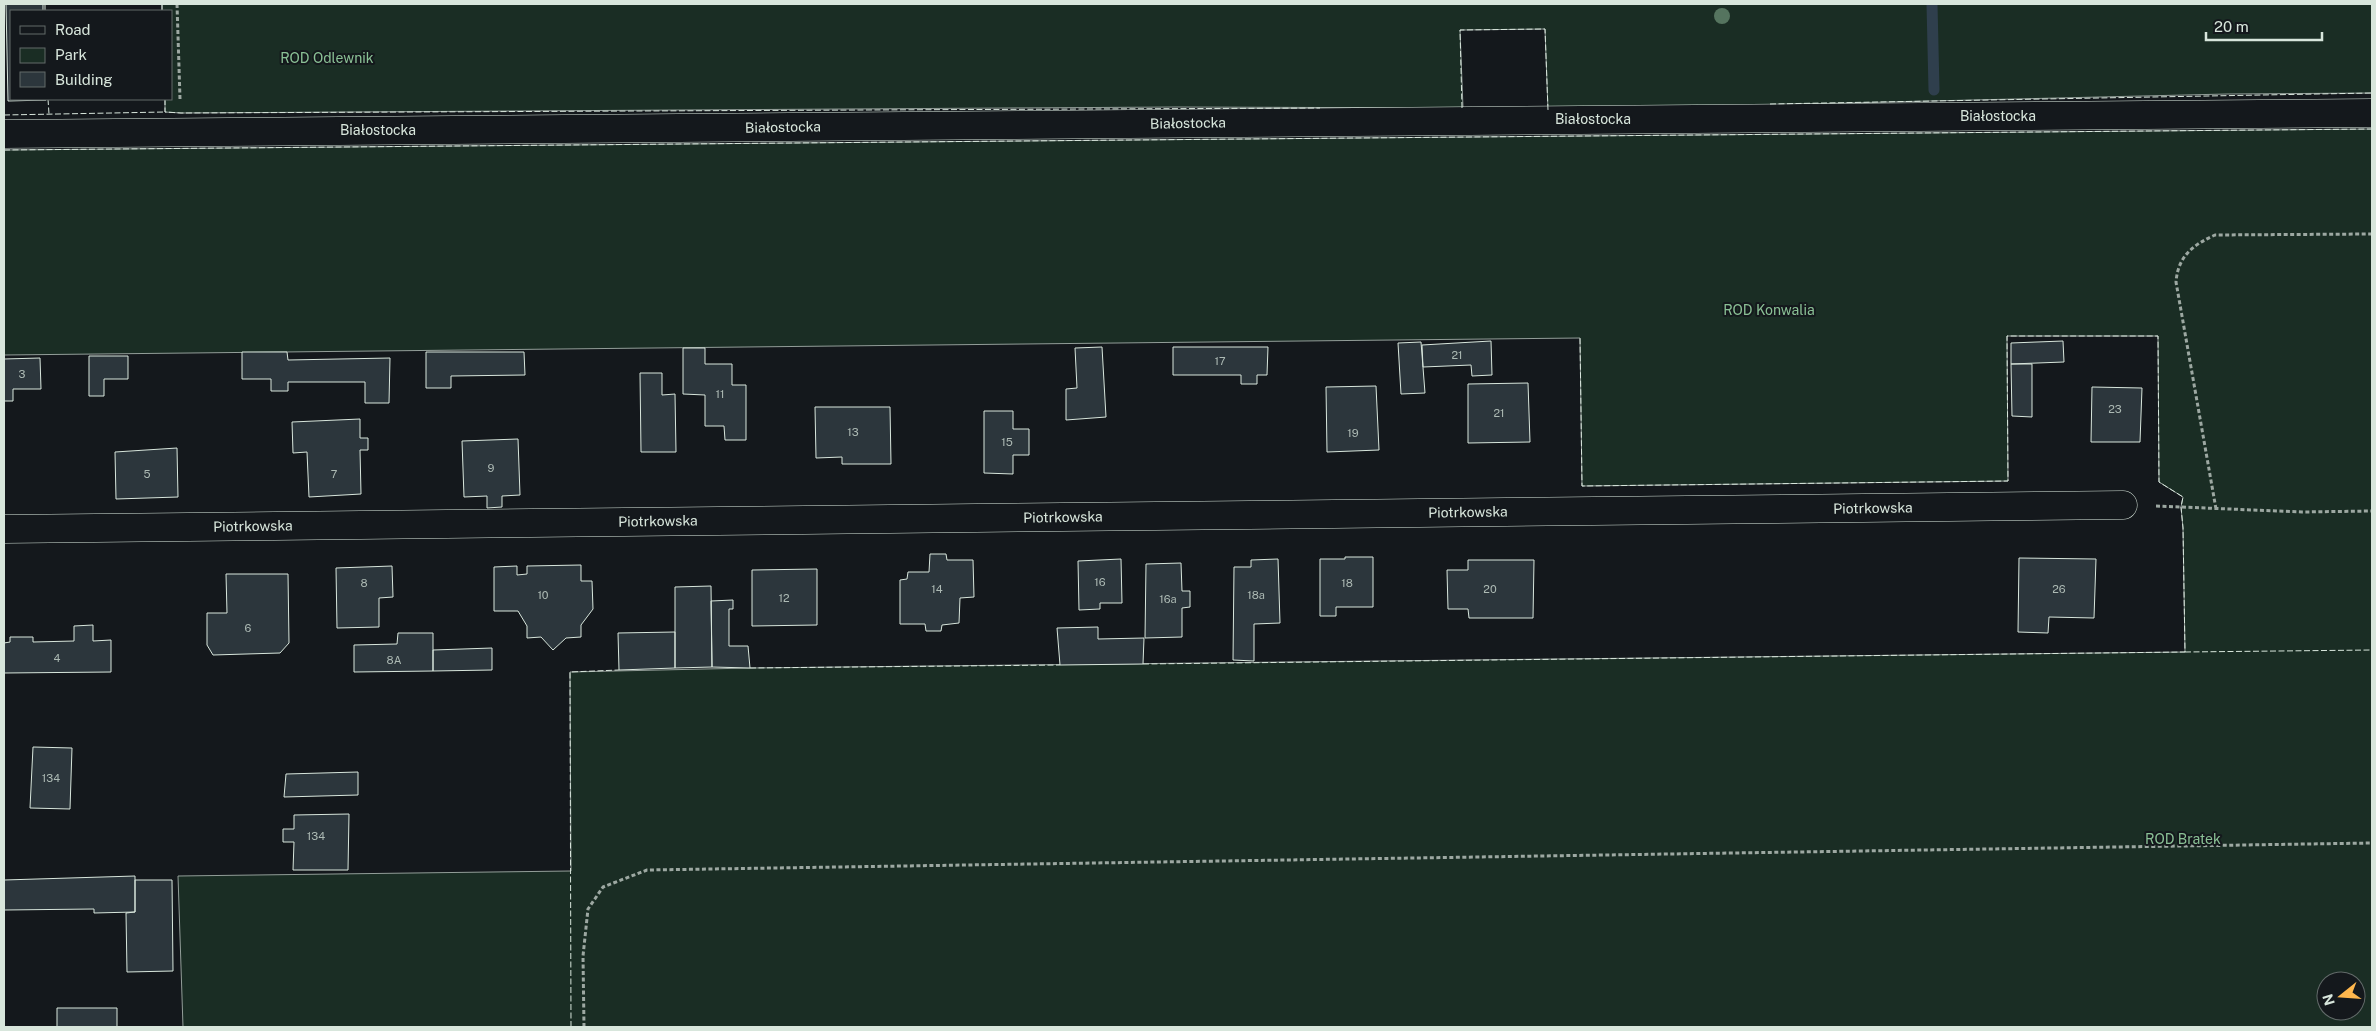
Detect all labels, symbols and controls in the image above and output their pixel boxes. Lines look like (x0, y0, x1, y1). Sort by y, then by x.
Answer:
legend (10, 10, 172, 100)
scale bar (2206, 10, 2322, 42)
text: 20 m (2214, 18, 2249, 35)
text: Road (55, 21, 91, 38)
text: Park (55, 46, 87, 63)
park label: ROD Odlewnik (280, 50, 374, 66)
text: Building (55, 71, 113, 88)
street label: Białostocka (1960, 108, 2036, 124)
street label: Białostocka (1555, 111, 1631, 127)
street label: Białostocka (1150, 114, 1226, 132)
street label: Białostocka (745, 118, 821, 136)
street label: Białostocka (340, 122, 416, 138)
park label: ROD Konwalia (1723, 302, 1815, 318)
house number: 21 (1451, 349, 1463, 361)
house number: 17 (1214, 355, 1226, 367)
house number: 3 (19, 368, 26, 380)
house number: 11 (716, 388, 724, 400)
house number: 23 (2108, 403, 2122, 415)
house number: 21 (1493, 407, 1505, 419)
house number: 13 (847, 426, 859, 438)
house number: 19 (1347, 427, 1359, 439)
house number: 15 (1001, 436, 1013, 448)
house number: 9 (488, 462, 495, 474)
house number: 5 (143, 468, 151, 480)
house number: 7 (331, 468, 338, 480)
street label: Piotrkowska (1833, 499, 1913, 517)
street label: Piotrkowska (1428, 503, 1508, 521)
street label: Piotrkowska (1023, 508, 1103, 526)
street label: Piotrkowska (618, 512, 698, 530)
street label: Piotrkowska (213, 517, 293, 535)
house number: 16 (1094, 576, 1106, 588)
house number: 8 (360, 577, 368, 589)
house number: 18 (1341, 577, 1353, 589)
house number: 14 (931, 583, 943, 595)
house number: 20 (1483, 583, 1497, 595)
house number: 26 (2052, 583, 2066, 595)
house number: 10 (537, 589, 549, 601)
house number: 18a (1247, 589, 1265, 601)
house number: 12 (778, 592, 790, 604)
house number: 16a (1159, 593, 1177, 605)
house number: 6 (245, 622, 252, 634)
house number: 4 (54, 652, 61, 664)
house number: 8A (387, 654, 402, 666)
house number: 134 (42, 772, 60, 784)
house number: 134 (307, 830, 325, 842)
park label: ROD Bratek (2145, 831, 2221, 847)
north arrow (2316, 971, 2366, 1021)
text: N (2319, 992, 2338, 1007)

